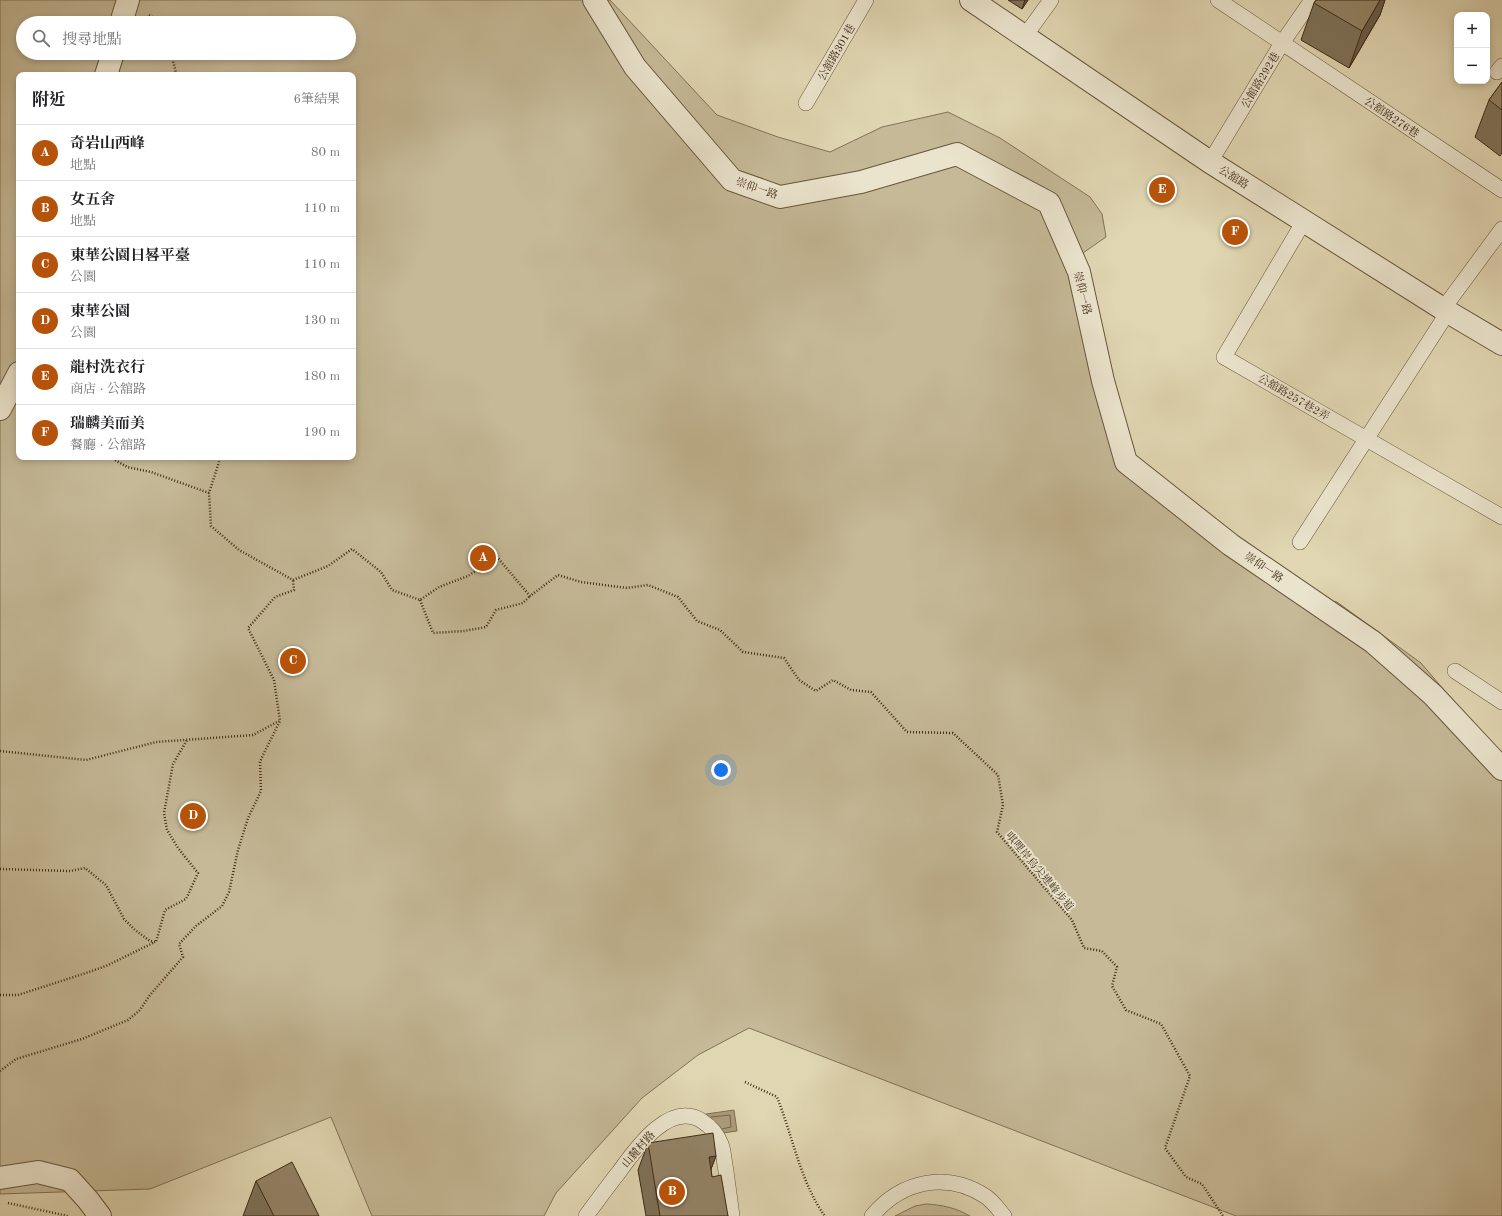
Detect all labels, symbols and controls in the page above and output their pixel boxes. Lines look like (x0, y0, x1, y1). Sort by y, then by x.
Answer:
map controls (1454, 12, 1490, 84)
button: + (1454, 12, 1490, 48)
search box (16, 16, 356, 60)
street label: 公舘路301巷 (815, 22, 858, 83)
icon: search (30, 27, 52, 49)
text: 搜尋地點 (62, 33, 122, 48)
button: − (1454, 48, 1490, 84)
street label: 公館路292巷 (1239, 50, 1282, 111)
text: 附近 (32, 92, 66, 109)
text: 6筆結果 (293, 93, 340, 106)
street label: 公舘路276巷 (1362, 94, 1422, 140)
text: 奇岩山西峰 (70, 137, 145, 152)
text: A (40, 146, 50, 159)
text: 80 m (311, 146, 340, 159)
text: 地點 (70, 159, 96, 172)
street label: 公舘路 (1216, 163, 1251, 192)
street label: 崇仰一路 (734, 175, 780, 202)
pin: E (1149, 175, 1175, 205)
text: 女五舍 (70, 193, 115, 208)
text: B (40, 202, 50, 215)
text: 110 m (303, 202, 340, 215)
text: 地點 (70, 215, 96, 228)
pin: F (1222, 217, 1248, 247)
text: 東華公園日晷平臺 (70, 249, 190, 264)
text: C (41, 258, 49, 271)
text: 110 m (303, 258, 340, 271)
street label: 崇仰一路 (1071, 270, 1094, 316)
text: 公園 (70, 271, 96, 284)
text: 東華公園 (70, 305, 130, 320)
text: D (40, 314, 50, 327)
text: 130 m (303, 314, 340, 327)
text: 公園 (70, 327, 96, 340)
text: 龍村洗衣行 (70, 361, 145, 376)
text: E (41, 370, 49, 383)
text: 180 m (303, 370, 340, 383)
street label: 公舘路257巷2弄 (1256, 372, 1332, 423)
text: 商店 · 公舘路 (70, 383, 146, 396)
text: 瑞麟美而美 (70, 417, 145, 432)
text: F (41, 426, 49, 439)
text: 190 m (303, 426, 340, 439)
text: 餐廳 · 公舘路 (70, 439, 146, 452)
pin: A (470, 543, 496, 573)
street label: 崇仰一路 (1242, 550, 1286, 585)
pin: C (280, 646, 306, 676)
your location (711, 760, 731, 780)
pin: D (180, 801, 206, 831)
street label: 唭哩岸烏尖連峰步道 (1003, 829, 1076, 913)
street label: 山麓村路 (619, 1128, 658, 1170)
pin: B (659, 1177, 685, 1207)

